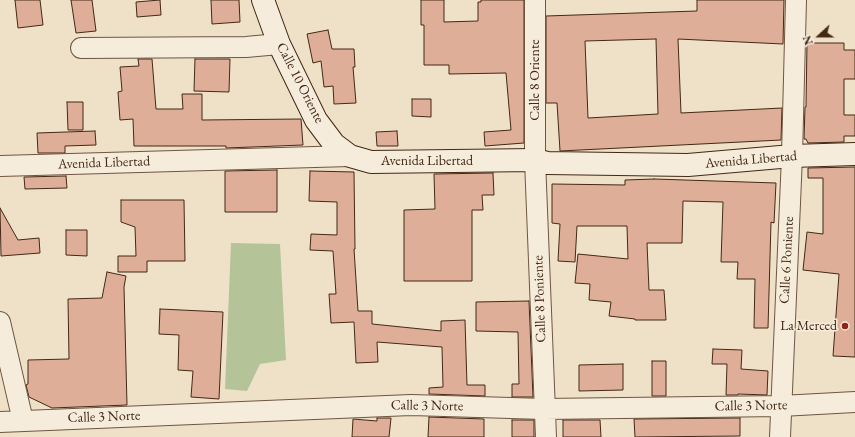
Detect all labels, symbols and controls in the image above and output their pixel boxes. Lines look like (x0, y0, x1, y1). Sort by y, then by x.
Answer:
north arrow (799, 16, 839, 56)
text: N (800, 34, 816, 47)
street label: Calle 8 Oriente (527, 39, 543, 121)
street label: Calle 10 Oriente (272, 40, 328, 126)
street label: Avenida Libertad (704, 148, 798, 172)
street label: Avenida Libertad (58, 153, 150, 173)
street label: Avenida Libertad (381, 153, 473, 169)
street label: Calle 6 Poniente (776, 216, 798, 304)
street label: Calle 8 Poniente (530, 255, 550, 343)
place label: La Merced (780, 318, 837, 334)
marker: La Merced (840, 321, 850, 331)
street label: Calle 3 Norte (391, 397, 463, 415)
street label: Calle 3 Norte (715, 397, 787, 415)
street label: Calle 3 Norte (67, 407, 141, 427)

